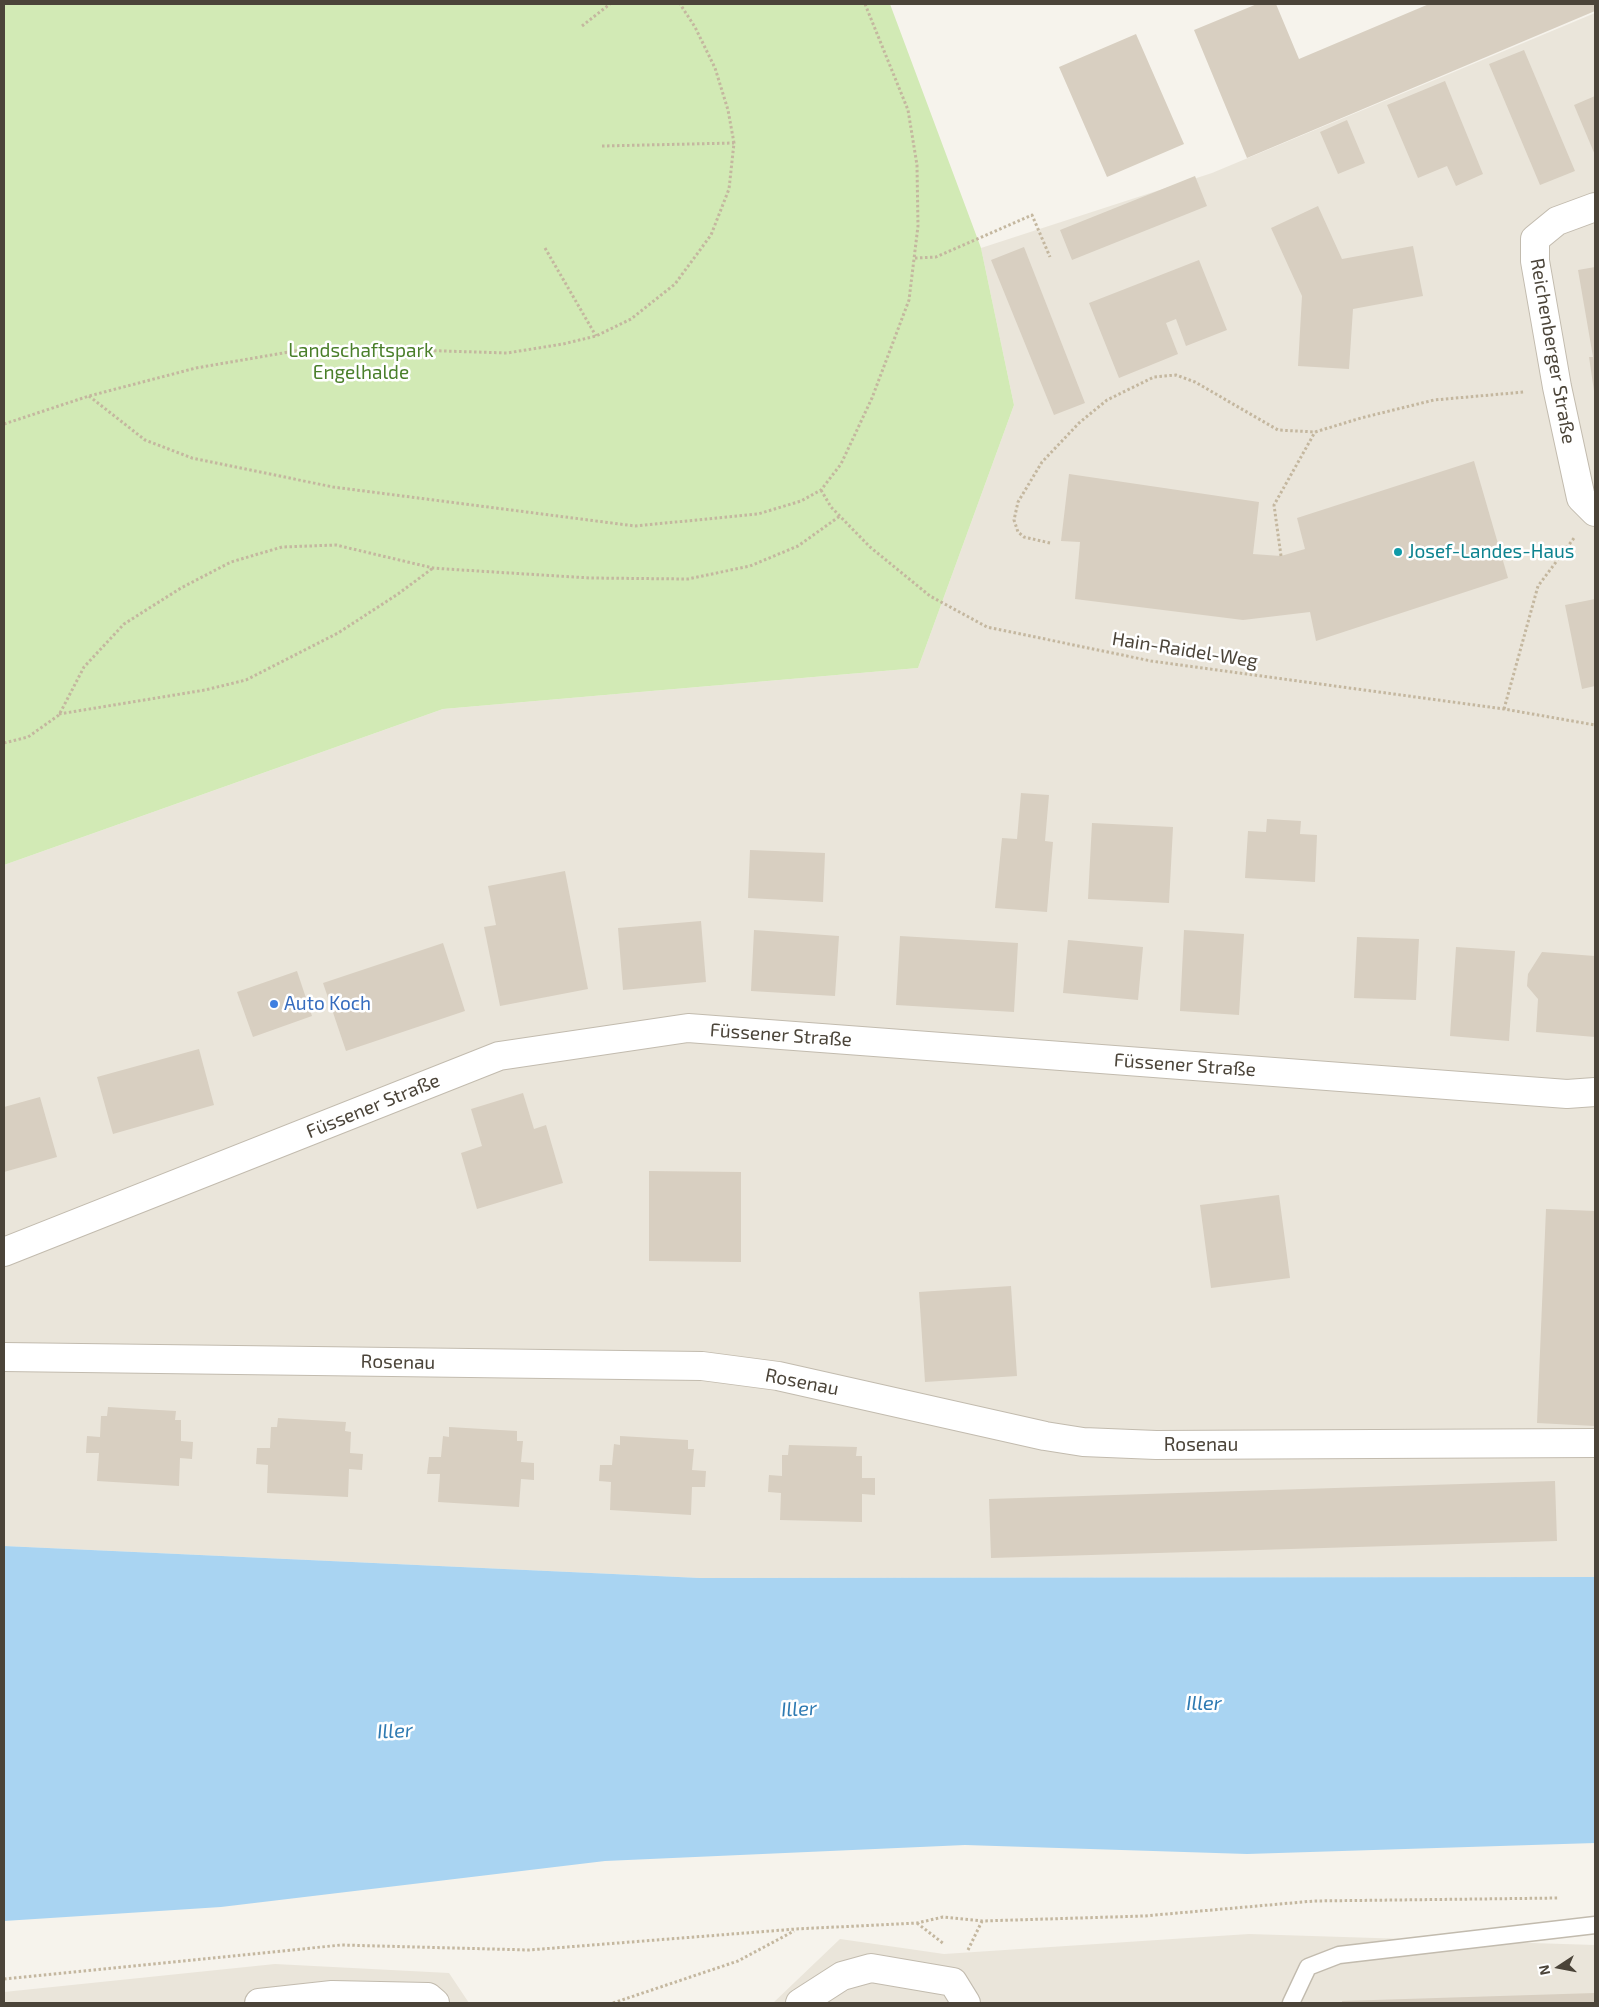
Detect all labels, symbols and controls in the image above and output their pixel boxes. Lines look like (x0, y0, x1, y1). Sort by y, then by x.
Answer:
street label: Reichenberger Straße (1525, 256, 1581, 446)
park label: Landschaftspark Engelhalde (288, 340, 434, 384)
place label: Josef-Landes-Haus (1408, 541, 1574, 563)
marker: Josef-Landes-Haus (1392, 546, 1404, 558)
street label: Hain-Raidel-Weg (1110, 627, 1260, 673)
place label: Auto Koch (284, 993, 371, 1015)
marker: Auto Koch (268, 998, 280, 1010)
street label: Füssener Straße (709, 1019, 853, 1051)
street label: Füssener Straße (1113, 1049, 1257, 1081)
street label: Füssener Straße (303, 1069, 443, 1143)
street label: Rosenau (361, 1350, 435, 1374)
street label: Rosenau (763, 1364, 841, 1400)
street label: Rosenau (1164, 1434, 1238, 1456)
water label: Iller (1186, 1691, 1222, 1715)
water label: Iller (781, 1696, 817, 1722)
water label: Iller (377, 1718, 413, 1744)
north arrow (1534, 1942, 1584, 1992)
text: N (1534, 1963, 1553, 1977)

